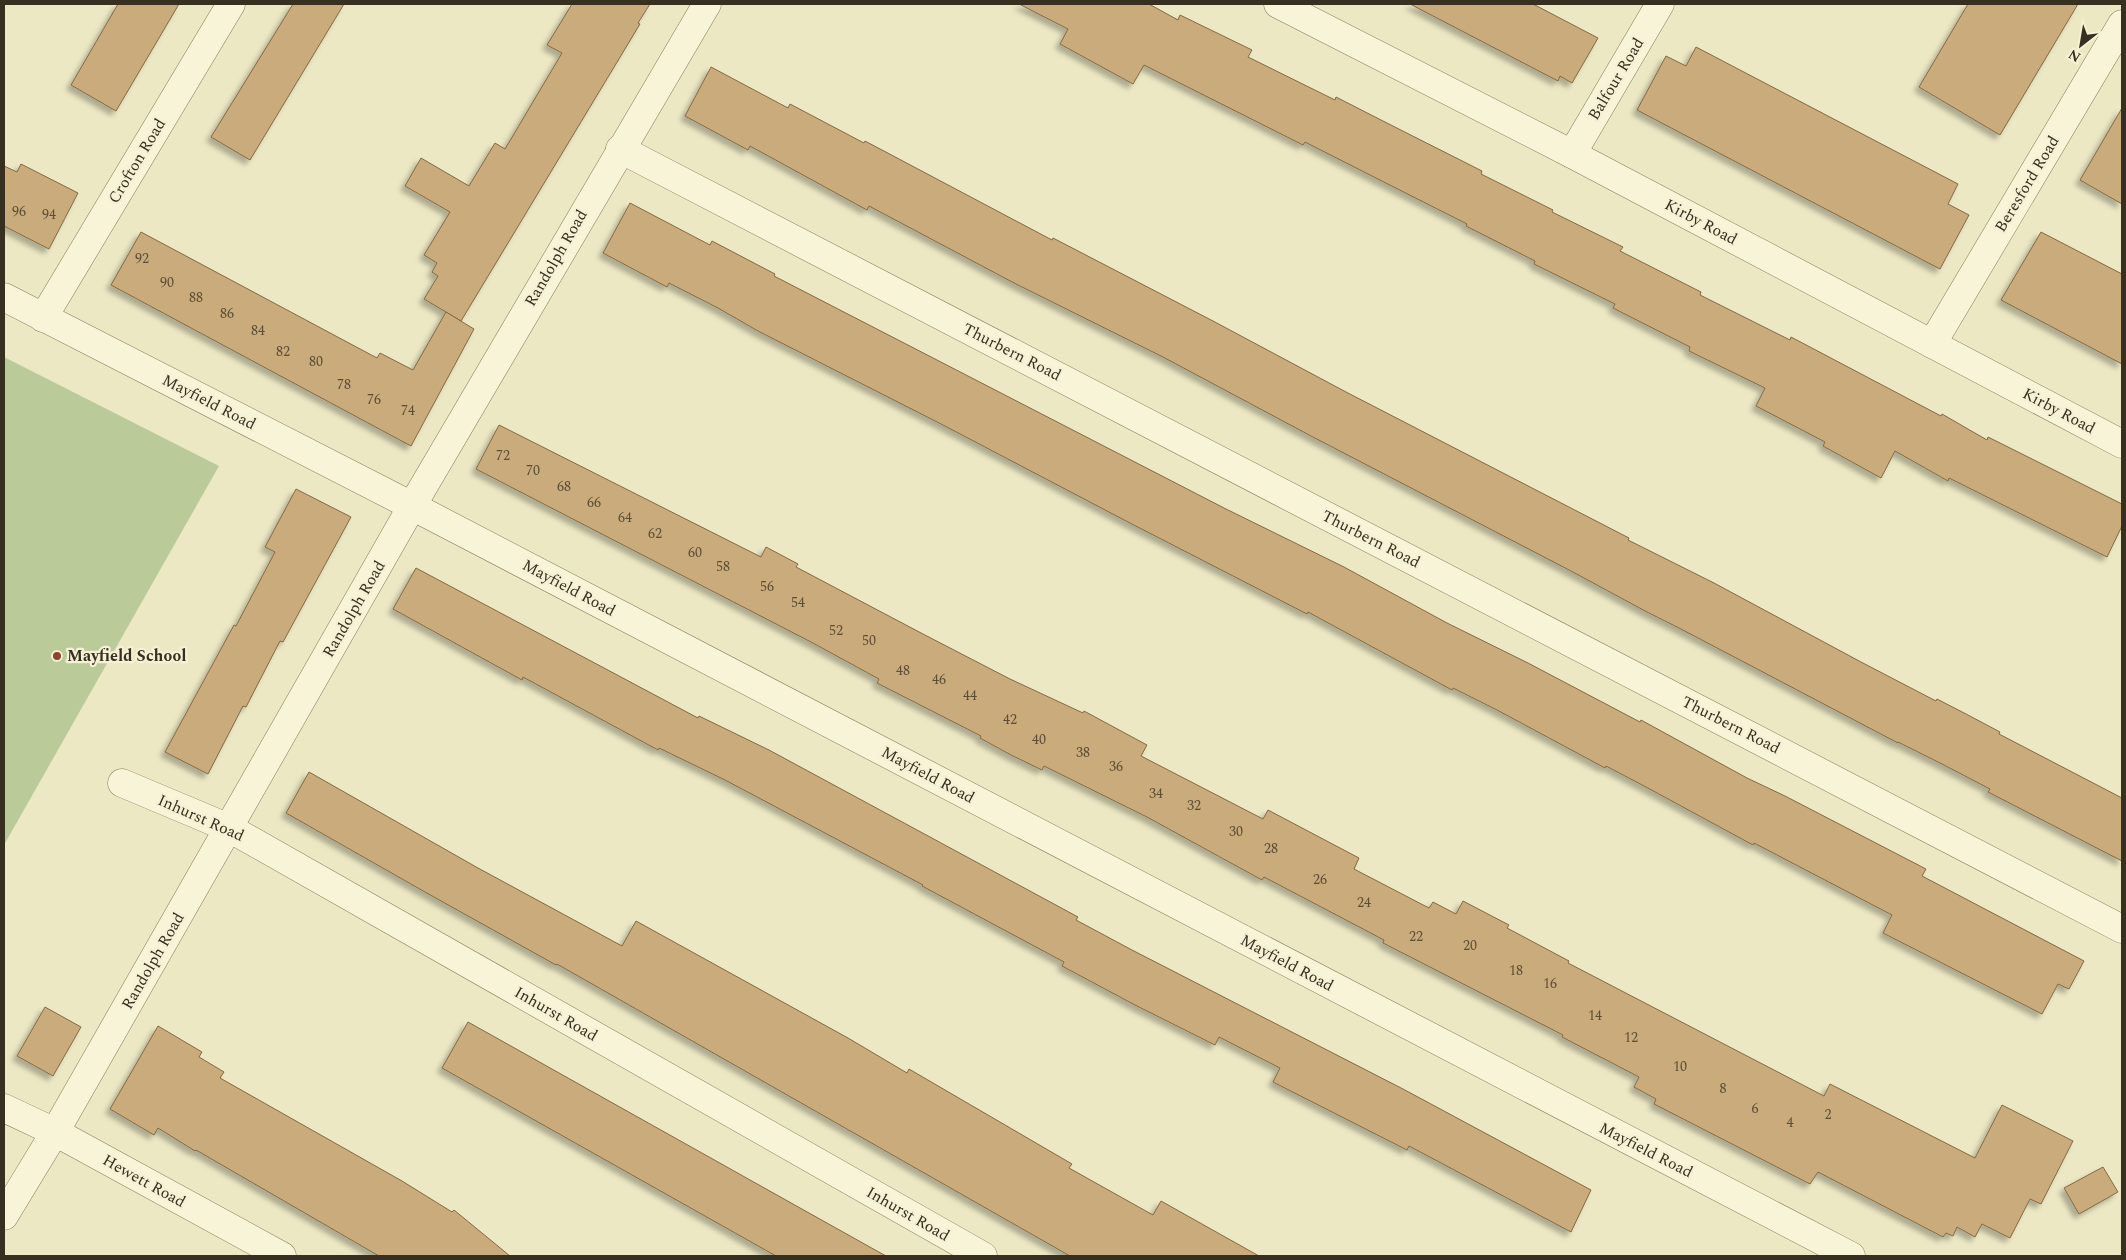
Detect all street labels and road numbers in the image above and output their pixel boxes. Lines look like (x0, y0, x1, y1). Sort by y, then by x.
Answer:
street label: Balfour Road (1582, 33, 1650, 125)
street label: Crofton Road (102, 114, 172, 208)
street label: Beresford Road (1989, 131, 2065, 237)
street label: Kirby Road (1660, 193, 1742, 251)
street label: Randolph Road (518, 205, 594, 311)
street label: Thurbern Road (958, 317, 1066, 387)
street label: Mayfield Road (158, 368, 260, 436)
street label: Kirby Road (2018, 382, 2100, 440)
street label: Thurbern Road (1317, 504, 1425, 574)
street label: Mayfield Road (518, 553, 620, 623)
street label: Randolph Road (316, 556, 392, 662)
street label: Thurbern Road (1677, 690, 1785, 760)
street label: Mayfield Road (877, 740, 979, 810)
street label: Inhurst Road (154, 788, 248, 848)
street label: Randolph Road (115, 908, 191, 1014)
street label: Mayfield Road (1236, 928, 1338, 998)
street label: Inhurst Road (510, 980, 602, 1048)
street label: Mayfield Road (1595, 1116, 1697, 1184)
street label: Hewett Road (98, 1148, 190, 1214)
street label: Inhurst Road (862, 1180, 954, 1248)

